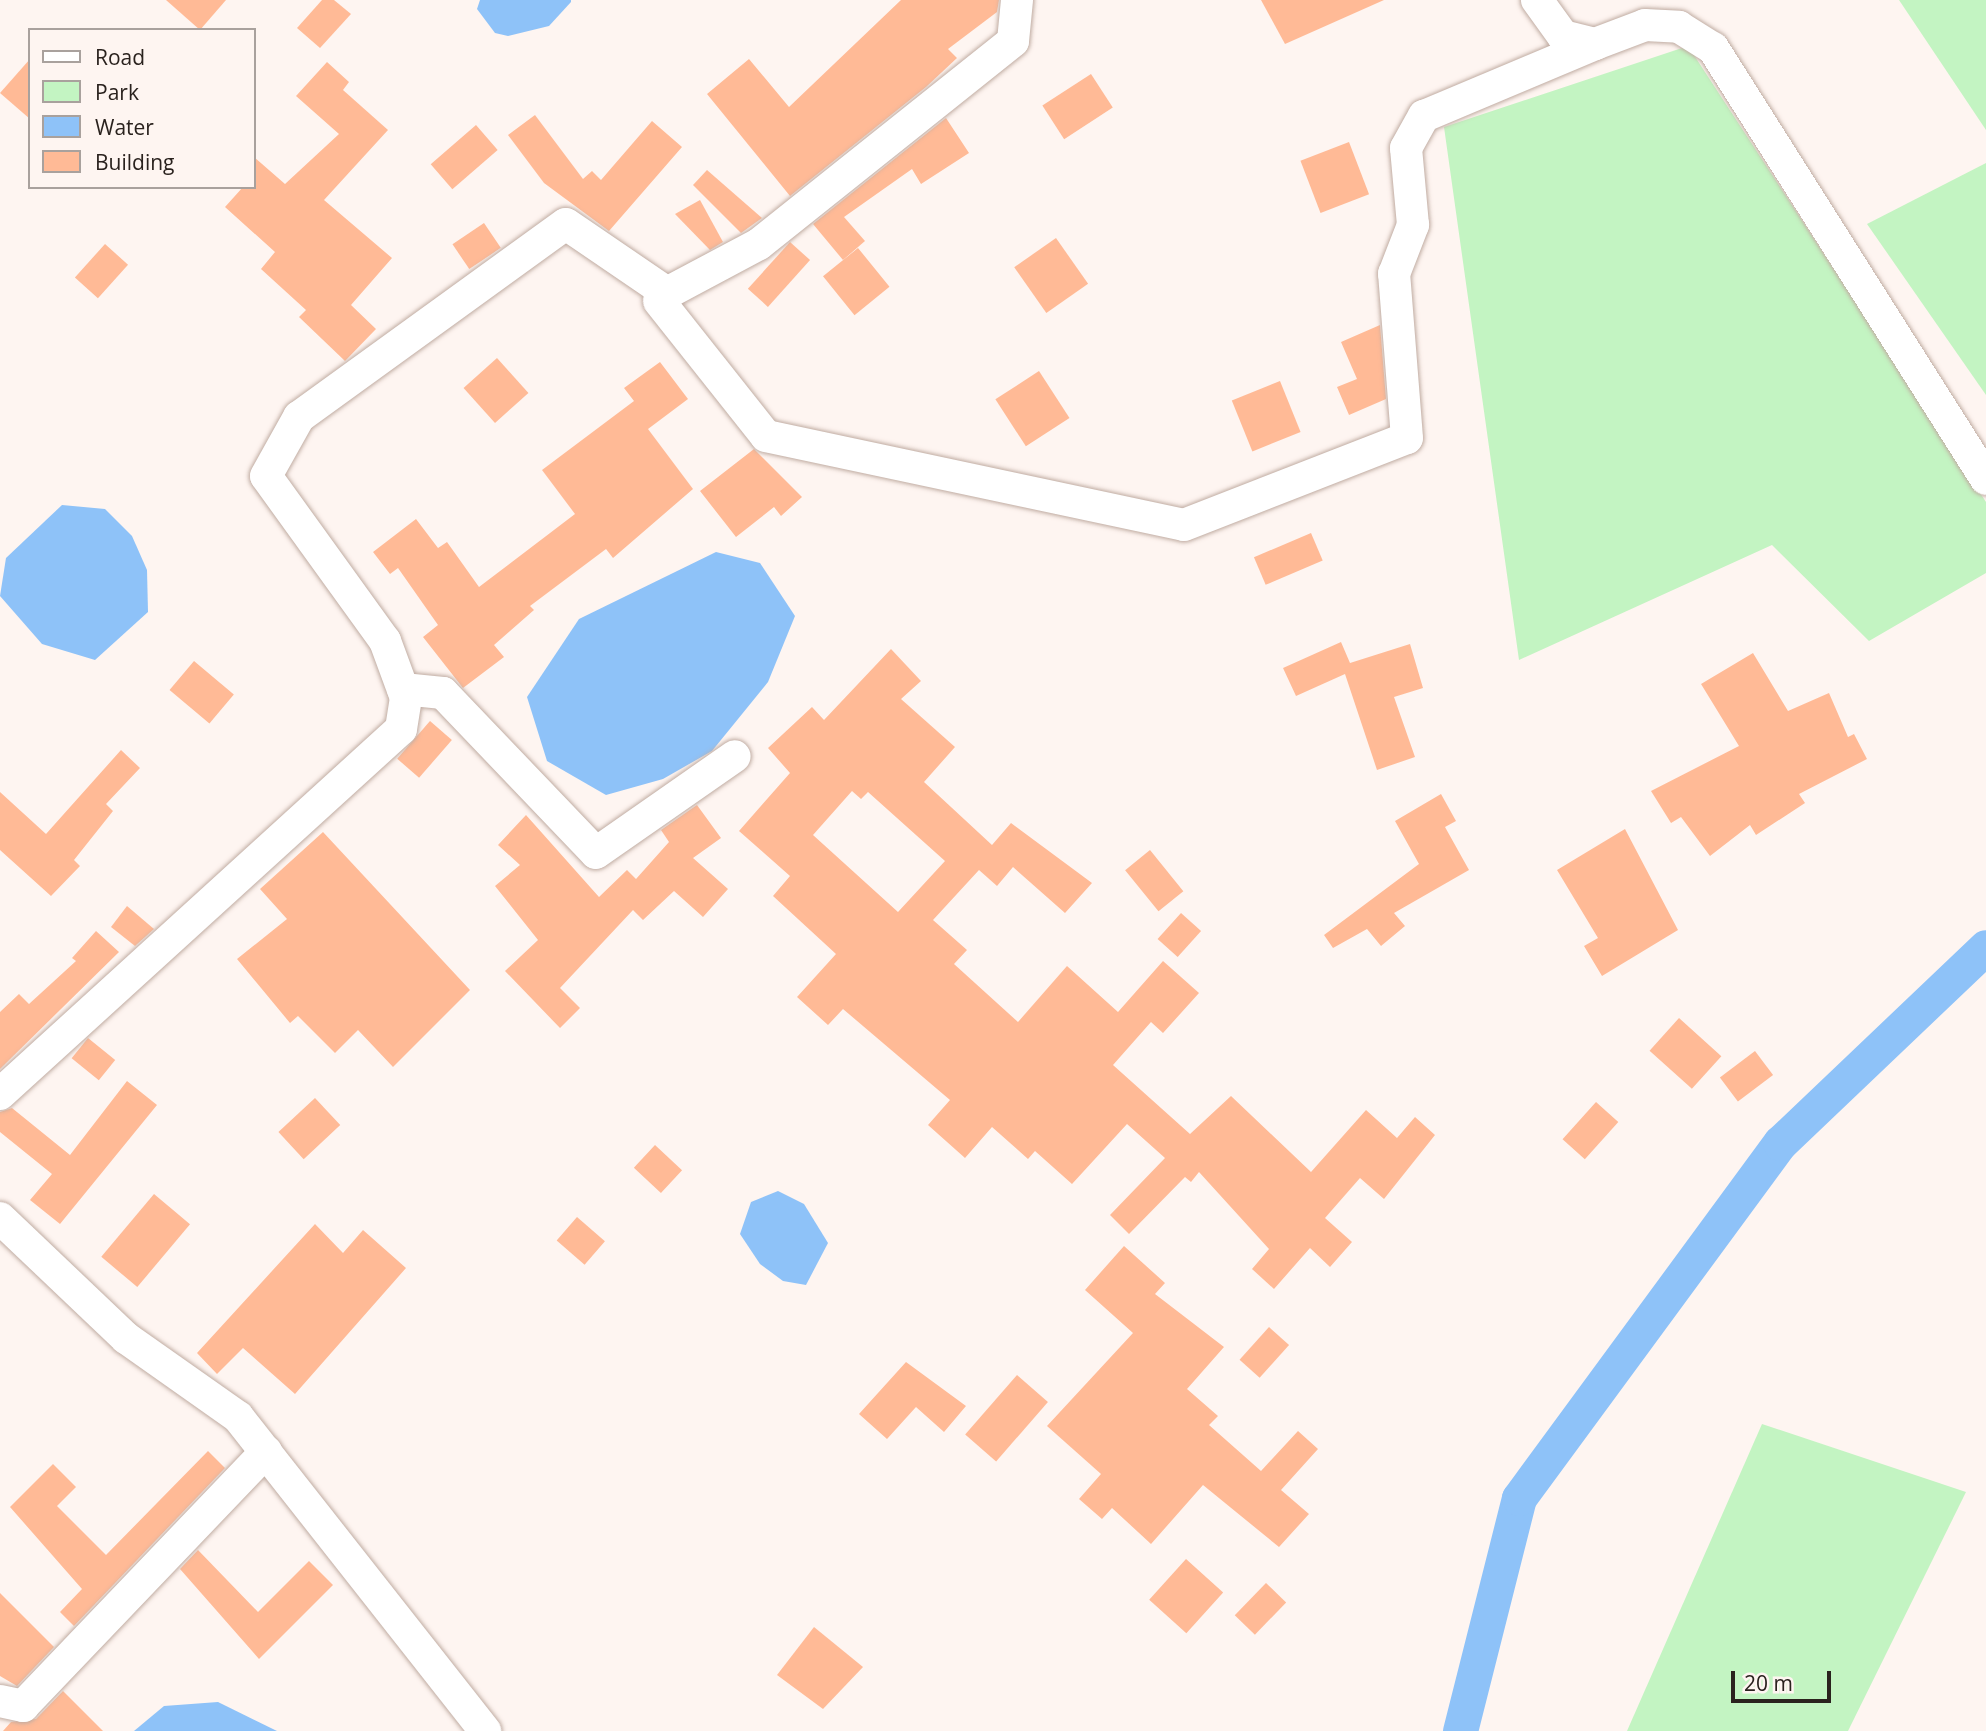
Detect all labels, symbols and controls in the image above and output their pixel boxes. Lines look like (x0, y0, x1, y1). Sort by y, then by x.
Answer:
legend (28, 28, 256, 189)
text: Road (95, 43, 145, 71)
text: Park (95, 78, 139, 106)
text: Water (95, 113, 154, 141)
text: Building (95, 148, 174, 176)
scale bar (1734, 1658, 1834, 1702)
text: 20 m (1744, 1669, 1793, 1697)

